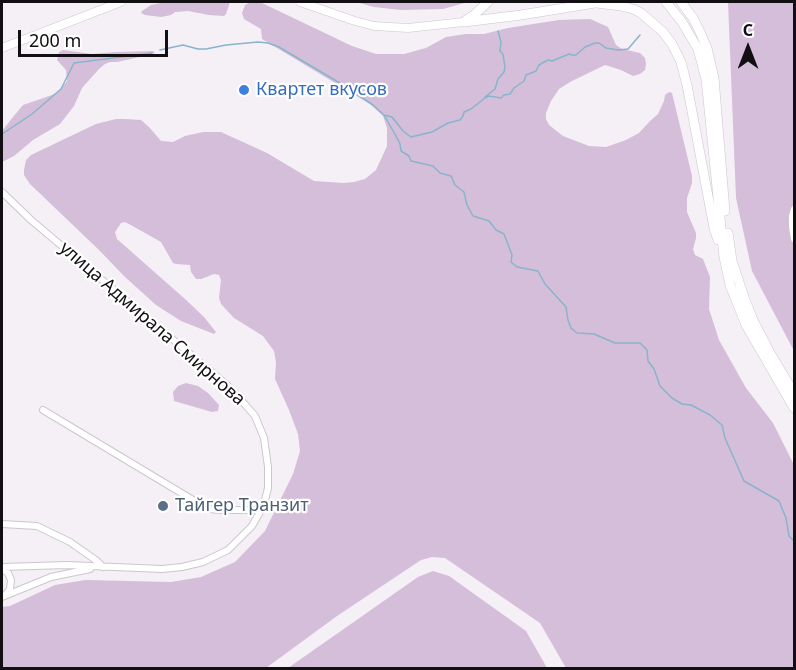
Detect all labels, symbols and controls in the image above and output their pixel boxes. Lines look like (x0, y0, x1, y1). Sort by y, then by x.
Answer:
scale bar (21, 18, 171, 56)
north arrow (718, 18, 778, 78)
text: С (743, 19, 753, 41)
text: 200 m (29, 28, 81, 52)
place label: Квартет вкусов (256, 79, 387, 101)
marker: Квартет вкусов (237, 83, 251, 97)
street label: улица Адмирала Смирнова (55, 238, 249, 410)
place label: Тайгер Транзит (175, 495, 309, 517)
marker: Тайгер Транзит (156, 499, 170, 513)

